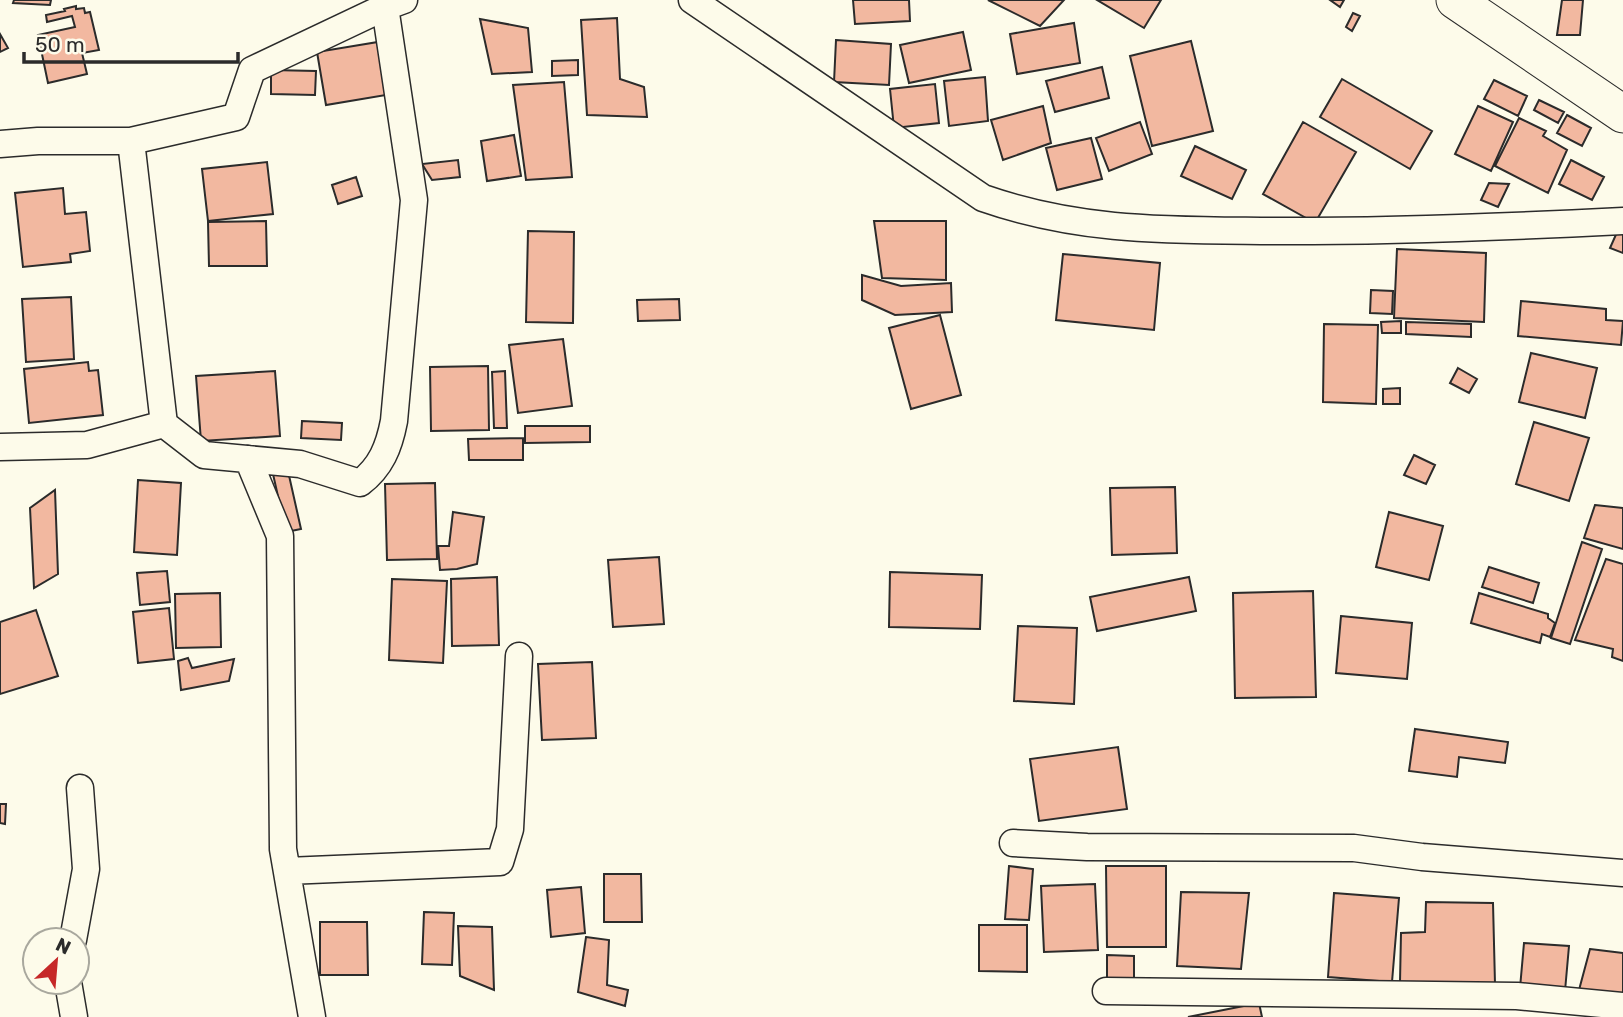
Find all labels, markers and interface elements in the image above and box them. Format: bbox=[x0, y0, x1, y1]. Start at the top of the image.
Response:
scale bar bbox=[24, 21, 238, 65]
text: 50 m bbox=[35, 32, 85, 57]
north arrow bbox=[21, 926, 91, 996]
text: N bbox=[52, 933, 74, 960]

